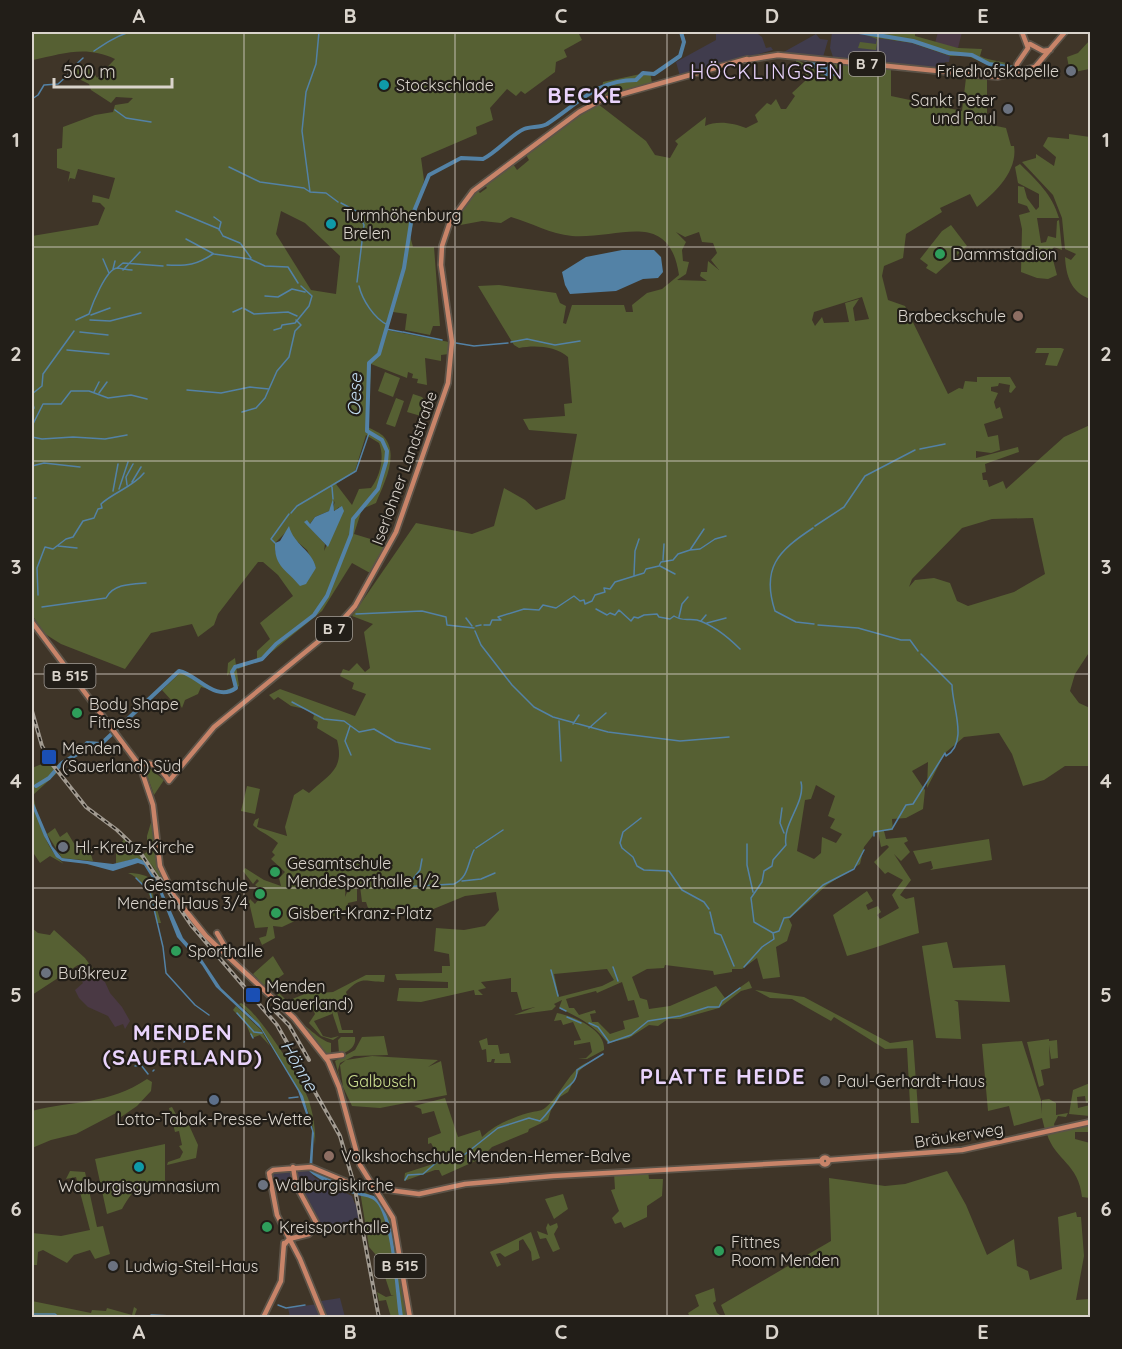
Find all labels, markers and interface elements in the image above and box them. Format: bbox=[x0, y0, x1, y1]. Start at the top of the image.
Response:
text: A bbox=[133, 3, 146, 28]
text: B bbox=[343, 3, 357, 28]
text: C bbox=[555, 3, 568, 28]
text: D bbox=[765, 3, 779, 28]
text: E bbox=[977, 3, 989, 28]
scale bar bbox=[54, 51, 172, 89]
road number: B 7 bbox=[849, 52, 885, 76]
district label: HÖCKLINGSEN bbox=[690, 59, 844, 84]
text: 500 m bbox=[63, 60, 116, 83]
place label: Friedhofskapelle bbox=[937, 61, 1059, 81]
marker: Friedhofskapelle bbox=[1064, 64, 1078, 78]
place label: Stockschlade bbox=[396, 75, 494, 95]
marker: Stockschlade bbox=[377, 78, 391, 92]
district label: BECKE bbox=[547, 81, 623, 109]
place label: Sankt Peter und Paul bbox=[911, 90, 996, 128]
marker: Sankt Peter und Paul bbox=[1001, 102, 1015, 116]
text: 1 bbox=[12, 127, 20, 152]
text: 1 bbox=[1102, 127, 1110, 152]
place label: Turmhöhenburg Brelen bbox=[343, 205, 461, 243]
marker: Turmhöhenburg Brelen bbox=[324, 217, 338, 231]
place label: Dammstadion bbox=[952, 244, 1057, 264]
marker: Dammstadion bbox=[933, 247, 947, 261]
place label: Brabeckschule bbox=[898, 306, 1006, 326]
marker: Brabeckschule bbox=[1011, 309, 1025, 323]
text: 2 bbox=[10, 341, 22, 366]
text: 2 bbox=[1100, 341, 1112, 366]
water label: Oese bbox=[342, 372, 367, 417]
street label: Iserlohner Landstraße bbox=[367, 388, 441, 548]
text: 3 bbox=[11, 554, 21, 579]
text: 3 bbox=[1101, 554, 1111, 579]
road number: B 7 bbox=[316, 617, 352, 641]
road number: B 515 bbox=[44, 664, 96, 688]
place label: Body Shape Fitness bbox=[89, 694, 179, 732]
marker: Body Shape Fitness bbox=[70, 706, 84, 720]
place label: Menden (Sauerland) Süd bbox=[62, 738, 181, 776]
marker: Menden (Sauerland) Süd bbox=[40, 748, 58, 766]
text: 4 bbox=[10, 768, 22, 793]
text: 4 bbox=[1100, 768, 1112, 793]
place label: Hl.-Kreuz-Kirche bbox=[75, 837, 194, 857]
marker: Hl.-Kreuz-Kirche bbox=[56, 840, 70, 854]
place label: Gesamtschule MendeSporthalle 1/2 bbox=[287, 853, 440, 891]
marker: Gesamtschule MendeSporthalle 1/2 bbox=[268, 865, 282, 879]
place label: Gesamtschule Menden Haus 3/4 bbox=[117, 875, 248, 913]
marker: Gesamtschule Menden Haus 3/4 bbox=[253, 887, 267, 901]
place label: Gisbert-Kranz-Platz bbox=[288, 903, 432, 923]
marker: Gisbert-Kranz-Platz bbox=[269, 906, 283, 920]
place label: Sporthalle bbox=[188, 941, 263, 961]
marker: Sporthalle bbox=[169, 944, 183, 958]
place label: Bußkreuz bbox=[58, 963, 127, 983]
marker: Bußkreuz bbox=[39, 966, 53, 980]
place label: Menden (Sauerland) bbox=[266, 976, 353, 1014]
text: 5 bbox=[10, 982, 22, 1007]
text: 5 bbox=[1100, 982, 1112, 1007]
marker: Menden (Sauerland) bbox=[244, 986, 262, 1004]
district label: MENDEN (SAUERLAND) bbox=[103, 1018, 263, 1071]
water label: Hönne bbox=[276, 1036, 324, 1096]
district label: PLATTE HEIDE bbox=[640, 1062, 806, 1090]
park label: Galbusch bbox=[348, 1071, 416, 1091]
place label: Paul-Gerhardt-Haus bbox=[837, 1071, 985, 1091]
marker: Paul-Gerhardt-Haus bbox=[818, 1074, 832, 1088]
marker: Lotto-Tabak-Presse-Wette bbox=[207, 1093, 221, 1107]
place label: Lotto-Tabak-Presse-Wette bbox=[116, 1109, 312, 1129]
street label: Bräukerweg bbox=[913, 1118, 1005, 1152]
place label: Volkshochschule Menden-Hemer-Balve bbox=[341, 1146, 631, 1166]
marker: Volkshochschule Menden-Hemer-Balve bbox=[322, 1149, 336, 1163]
marker: Walburgisgymnasium bbox=[132, 1160, 146, 1174]
place label: Walburgiskirche bbox=[275, 1175, 394, 1195]
place label: Walburgisgymnasium bbox=[58, 1176, 220, 1196]
marker: Walburgiskirche bbox=[256, 1178, 270, 1192]
text: 6 bbox=[10, 1196, 22, 1221]
text: 6 bbox=[1100, 1196, 1112, 1221]
place label: Kreissporthalle bbox=[279, 1217, 389, 1237]
marker: Kreissporthalle bbox=[260, 1220, 274, 1234]
place label: Fittnes Room Menden bbox=[731, 1232, 839, 1270]
marker: Fittnes Room Menden bbox=[712, 1244, 726, 1258]
road number: B 515 bbox=[374, 1254, 426, 1278]
place label: Ludwig-Steil-Haus bbox=[125, 1256, 258, 1276]
marker: Ludwig-Steil-Haus bbox=[106, 1259, 120, 1273]
text: A bbox=[133, 1319, 146, 1344]
text: B bbox=[343, 1319, 357, 1344]
text: C bbox=[555, 1319, 568, 1344]
text: D bbox=[765, 1319, 779, 1344]
text: E bbox=[977, 1319, 989, 1344]

